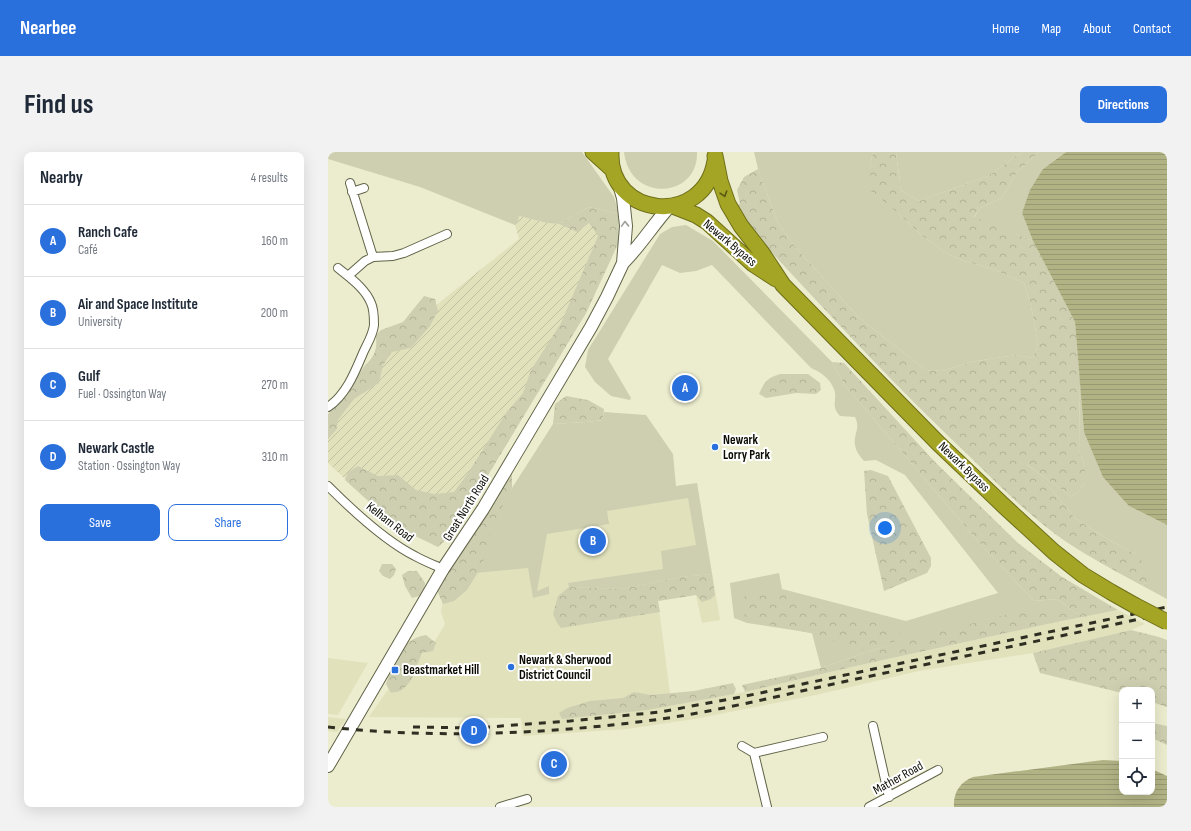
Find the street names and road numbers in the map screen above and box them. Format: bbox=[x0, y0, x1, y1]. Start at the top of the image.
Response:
street label: Newark Bypass bbox=[700, 216, 760, 270]
street label: Newark Bypass bbox=[935, 439, 993, 496]
street label: Great North Road bbox=[439, 472, 493, 544]
street label: Kelham Road bbox=[363, 498, 417, 546]
street label: Mather Road bbox=[870, 758, 926, 798]

